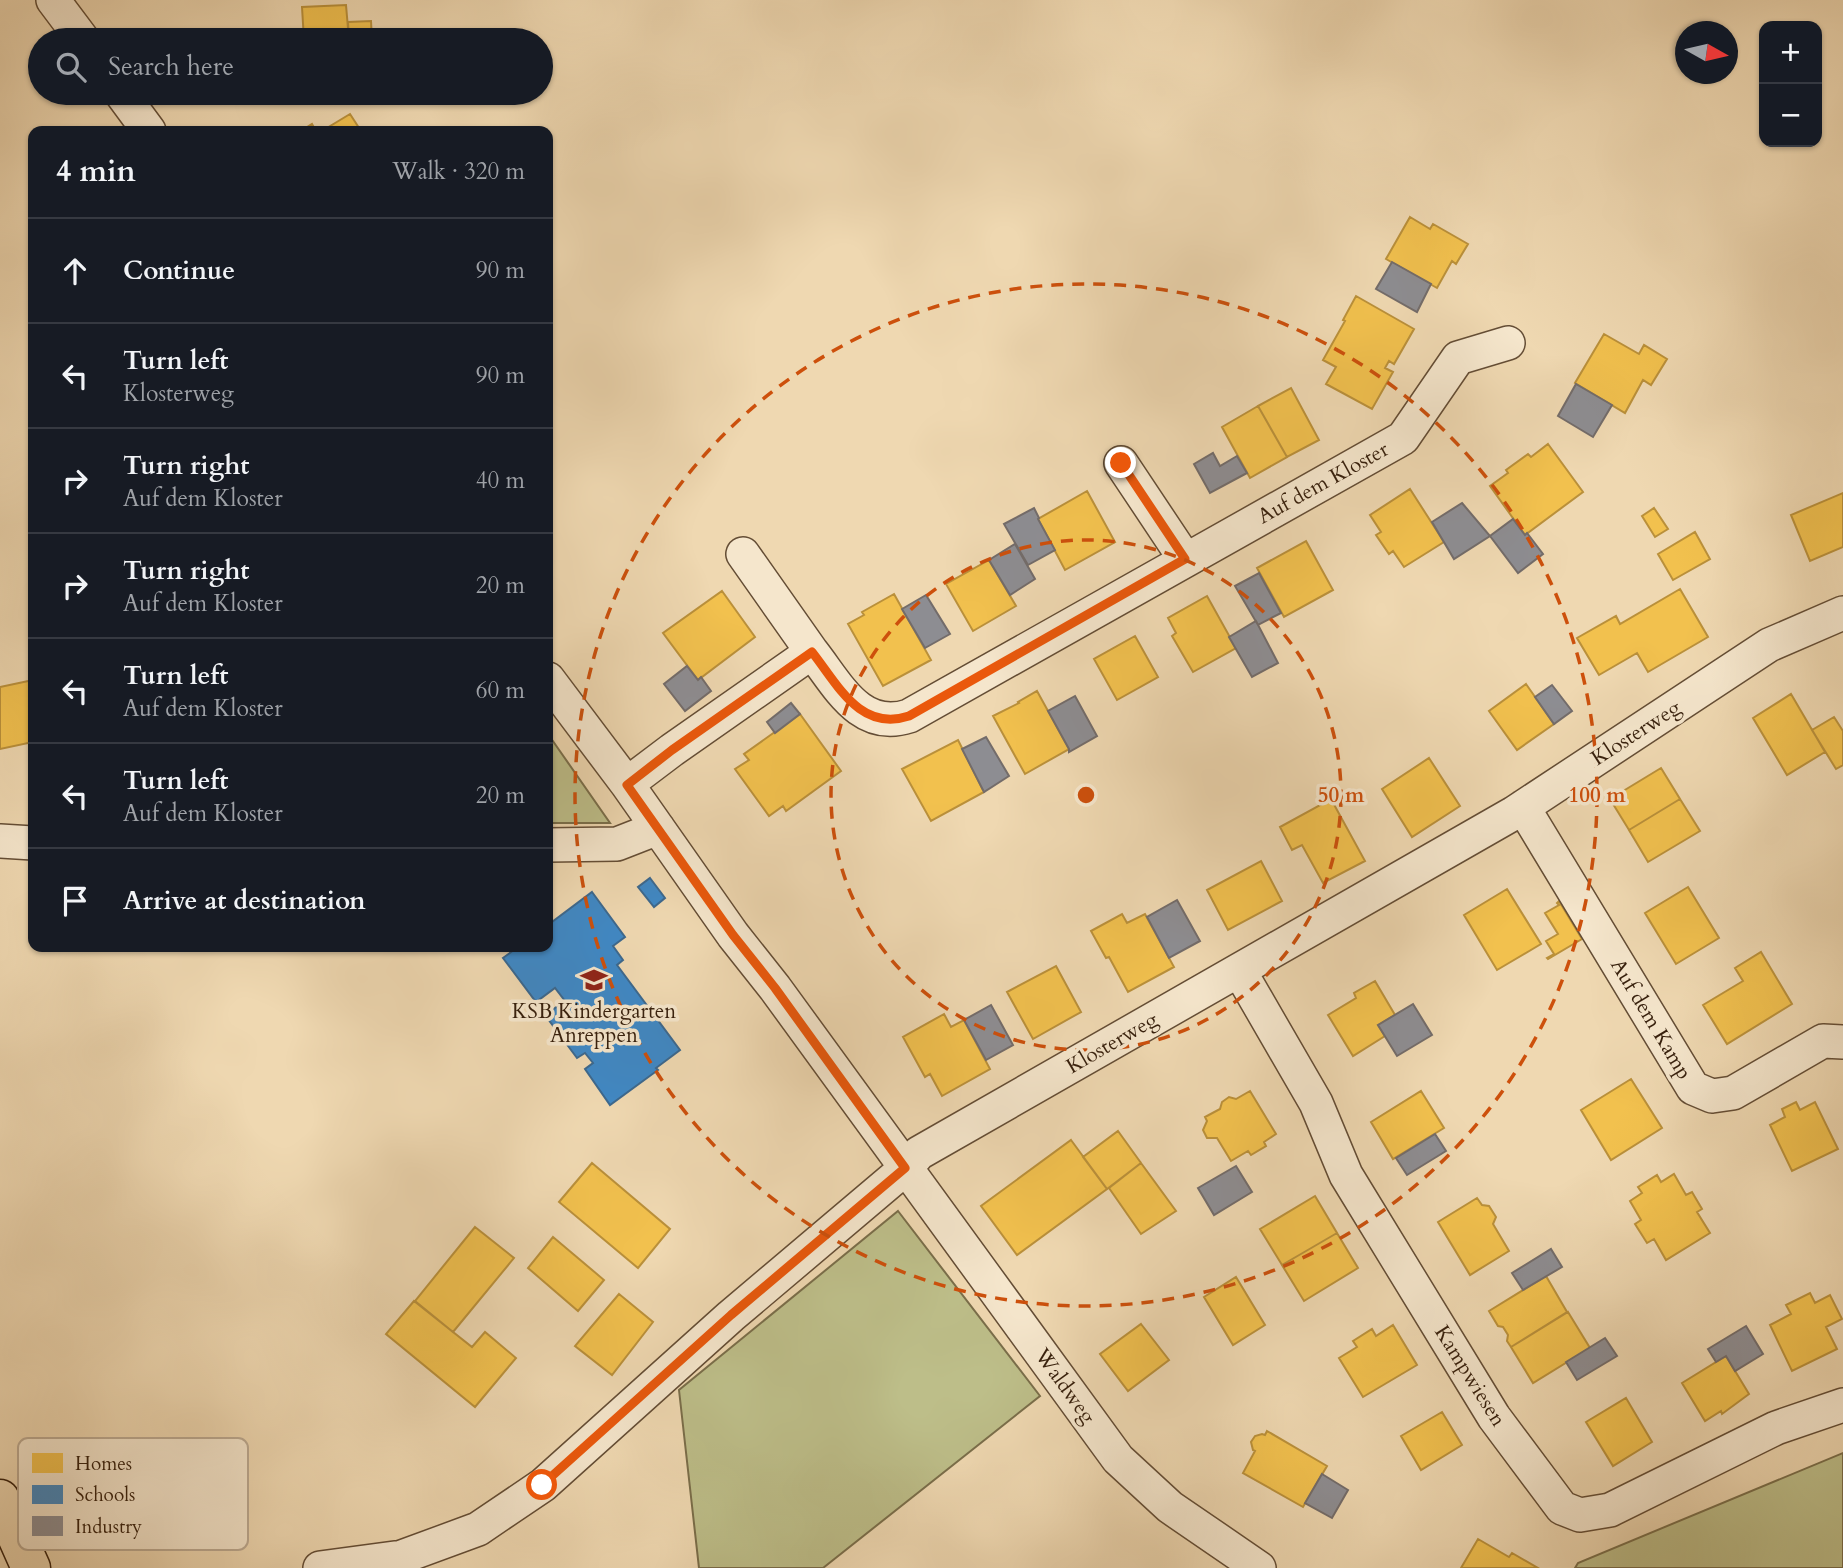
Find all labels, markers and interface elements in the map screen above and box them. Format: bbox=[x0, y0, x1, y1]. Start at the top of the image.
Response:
north arrow bbox=[1675, 21, 1738, 84]
map controls bbox=[1759, 21, 1822, 147]
button: + bbox=[1759, 21, 1822, 84]
search box bbox=[28, 28, 553, 105]
icon: search bbox=[52, 48, 90, 86]
text: Search here bbox=[108, 49, 234, 84]
button: − bbox=[1759, 84, 1822, 147]
text: 4 min bbox=[56, 151, 136, 192]
text: Walk · 320 m bbox=[392, 156, 525, 187]
icon: ahead bbox=[56, 252, 94, 290]
text: Continue bbox=[123, 253, 235, 288]
text: 90 m bbox=[476, 255, 525, 286]
text: Turn left bbox=[123, 343, 228, 378]
icon: left bbox=[56, 357, 94, 395]
text: 90 m bbox=[476, 360, 525, 391]
text: Klosterweg bbox=[123, 378, 234, 409]
street label: Auf dem Kloster bbox=[1252, 435, 1394, 531]
route end bbox=[1105, 447, 1136, 478]
text: Turn right bbox=[123, 448, 250, 483]
icon: right bbox=[56, 462, 94, 500]
text: 40 m bbox=[476, 465, 525, 496]
text: Auf dem Kloster bbox=[123, 483, 283, 514]
text: Turn right bbox=[123, 553, 250, 588]
icon: right bbox=[56, 567, 94, 605]
text: 20 m bbox=[476, 570, 525, 601]
text: Auf dem Kloster bbox=[123, 588, 283, 619]
text: Turn left bbox=[123, 658, 228, 693]
icon: left bbox=[56, 672, 94, 710]
text: 60 m bbox=[476, 675, 525, 706]
text: Auf dem Kloster bbox=[123, 693, 283, 724]
street label: Klosterweg bbox=[1586, 693, 1687, 773]
text: Turn left bbox=[123, 763, 228, 798]
icon: left bbox=[56, 777, 94, 815]
text: 20 m bbox=[476, 780, 525, 811]
text: 50 m bbox=[1318, 781, 1365, 810]
text: 100 m bbox=[1568, 781, 1626, 810]
centre of rings bbox=[1074, 783, 1098, 807]
text: Auf dem Kloster bbox=[123, 798, 283, 829]
icon: arrive bbox=[56, 882, 94, 920]
text: Arrive at destination bbox=[123, 883, 366, 918]
street label: Auf dem Kamp bbox=[1603, 953, 1699, 1085]
school or university icon: KSB Kindergarten Anreppen bbox=[579, 965, 609, 995]
place label: KSB Kindergarten Anreppen bbox=[512, 997, 676, 1050]
street label: Klosterweg bbox=[1061, 1005, 1163, 1081]
street label: Kampwiesen bbox=[1427, 1320, 1513, 1432]
street label: Waldweg bbox=[1027, 1342, 1102, 1430]
legend bbox=[18, 1438, 248, 1550]
text: Homes bbox=[75, 1451, 132, 1477]
route start bbox=[526, 1469, 557, 1500]
text: Schools bbox=[75, 1482, 135, 1508]
text: Industry bbox=[75, 1514, 142, 1540]

